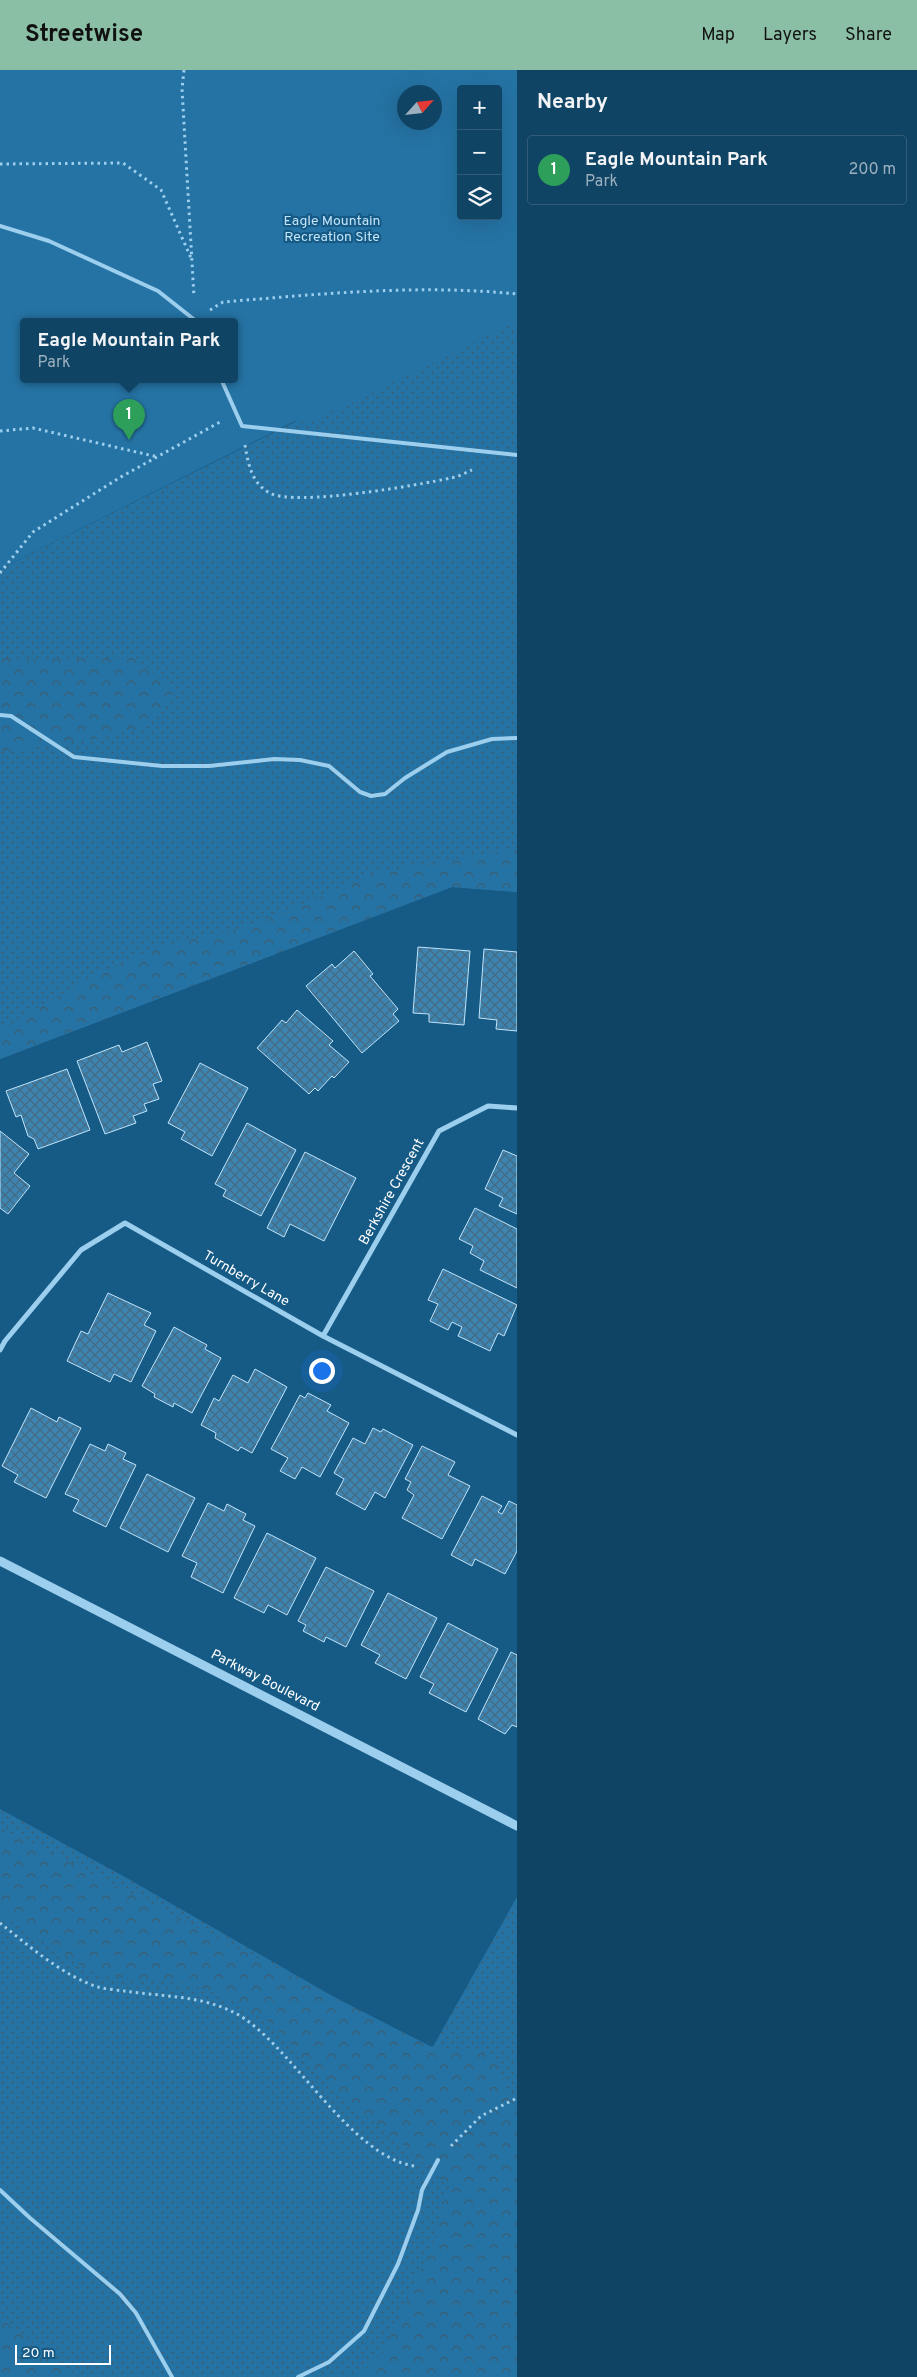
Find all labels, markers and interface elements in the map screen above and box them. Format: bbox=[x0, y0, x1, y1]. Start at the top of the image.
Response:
text: Streetwise bbox=[25, 20, 143, 50]
text: Map bbox=[701, 24, 735, 47]
text: Layers bbox=[763, 24, 817, 47]
text: Share bbox=[845, 24, 892, 47]
north arrow bbox=[397, 85, 442, 130]
map controls bbox=[457, 85, 502, 220]
button: + bbox=[457, 85, 502, 130]
text: Nearby bbox=[537, 89, 608, 116]
button: − bbox=[457, 130, 502, 175]
text: Eagle Mountain Park bbox=[585, 148, 768, 172]
text: 1 bbox=[551, 160, 557, 180]
text: 200 m bbox=[848, 160, 896, 180]
text: Park bbox=[585, 172, 618, 192]
button: layers bbox=[457, 175, 502, 220]
park label: Eagle Mountain Recreation Site bbox=[284, 213, 380, 246]
popup bbox=[20, 318, 238, 383]
text: Eagle Mountain Park bbox=[38, 329, 220, 353]
text: Park bbox=[38, 353, 71, 373]
pin: 1 bbox=[113, 399, 145, 440]
street label: Berkshire Crescent bbox=[356, 1136, 428, 1248]
street label: Turnberry Lane bbox=[200, 1247, 292, 1311]
your location bbox=[309, 1358, 335, 1384]
street label: Parkway Boulevard bbox=[208, 1646, 322, 1716]
scale bar bbox=[15, 2342, 111, 2365]
text: 20 m bbox=[22, 2345, 55, 2362]

